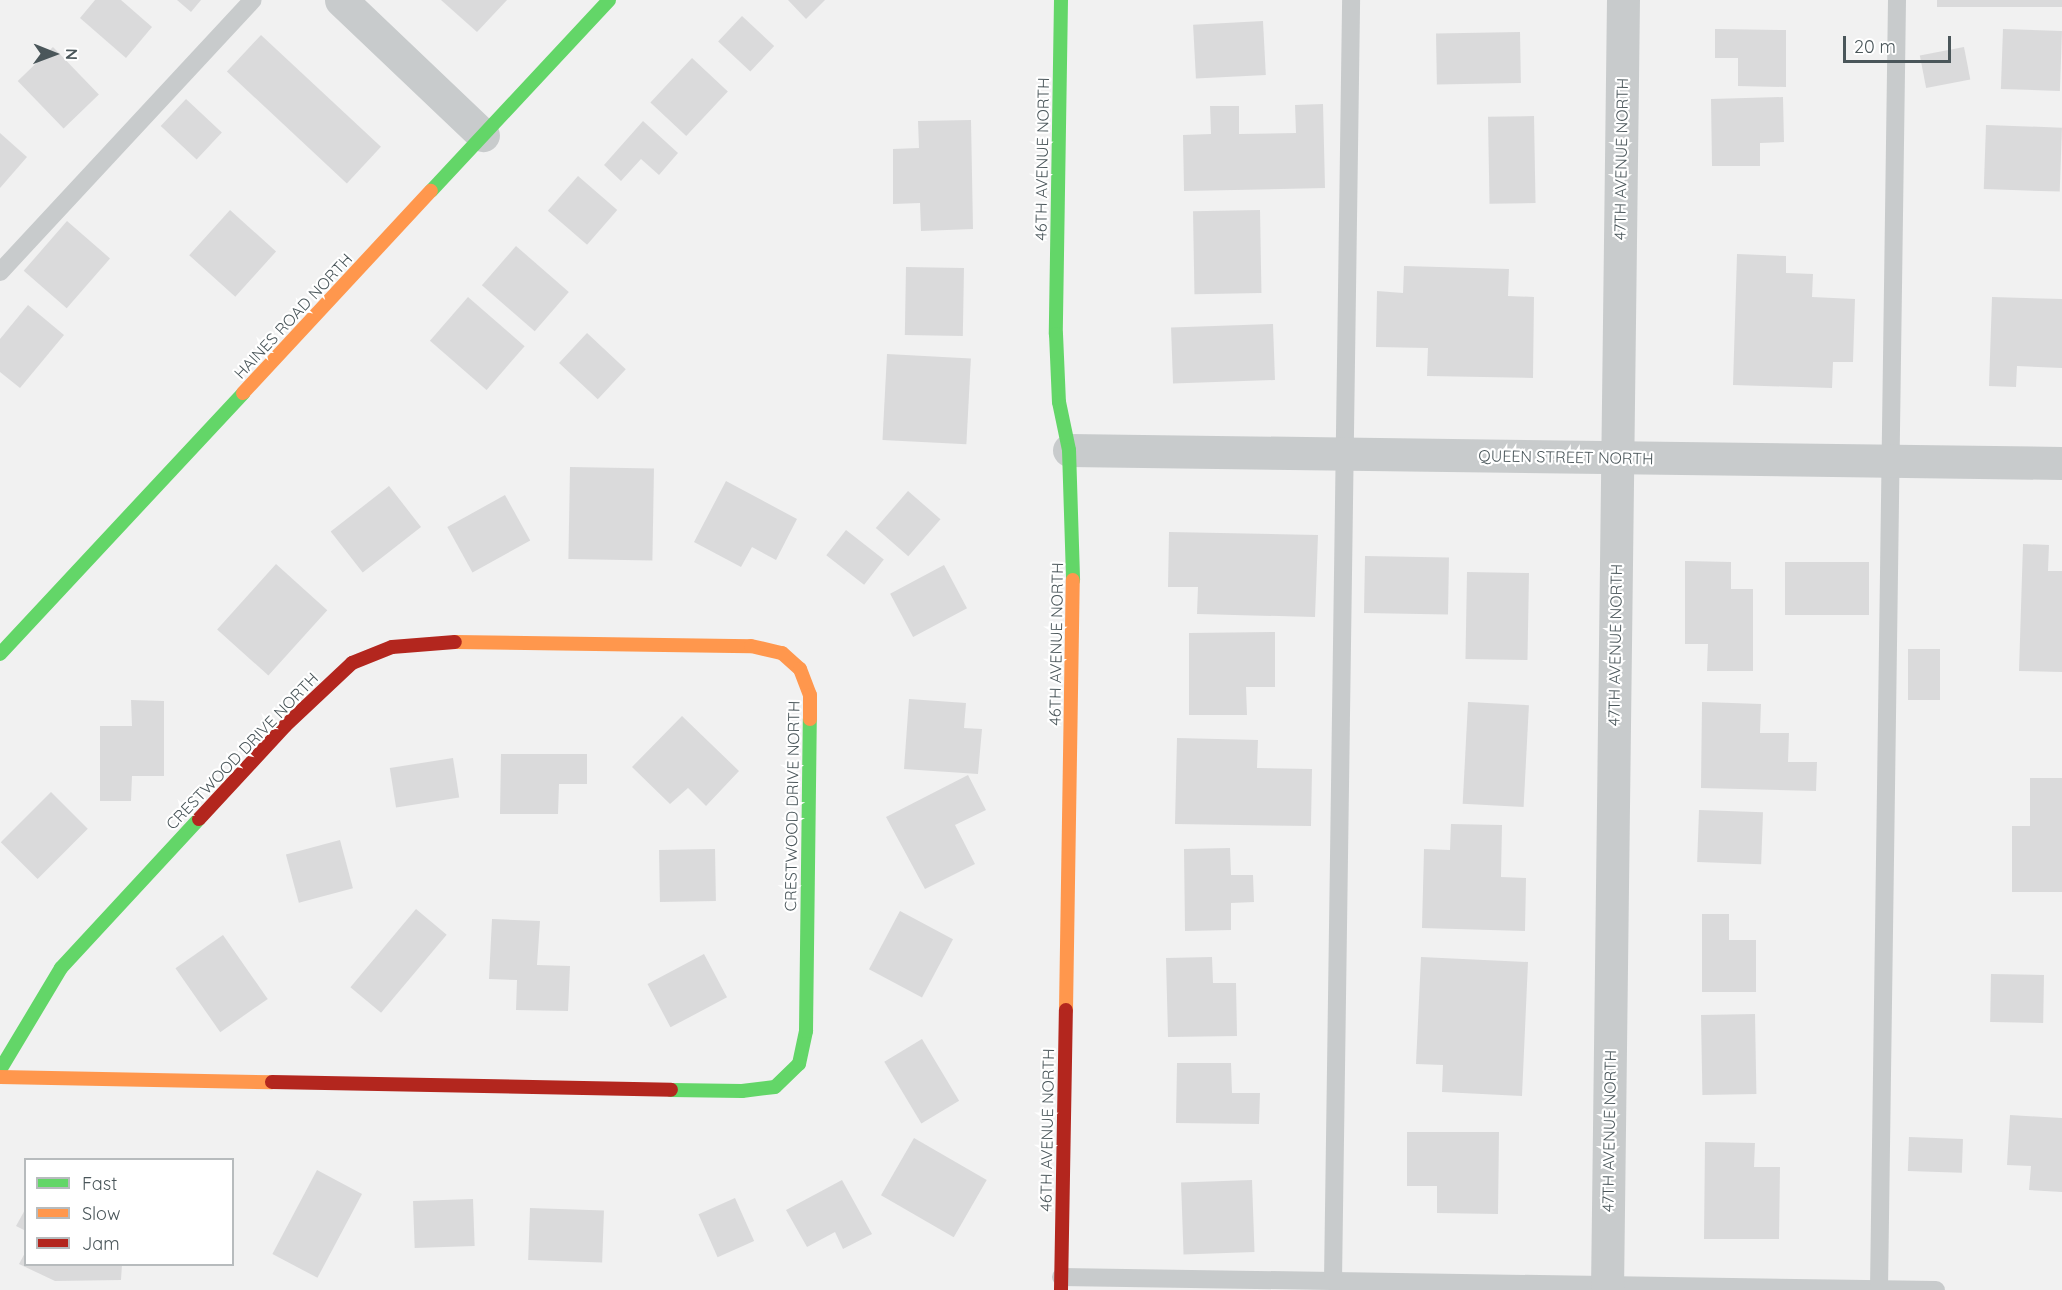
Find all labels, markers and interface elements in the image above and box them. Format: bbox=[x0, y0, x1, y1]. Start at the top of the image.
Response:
north arrow bbox=[24, 24, 84, 84]
scale bar bbox=[1846, 24, 1954, 62]
text: 20 m bbox=[1854, 35, 1896, 58]
text: N bbox=[62, 48, 82, 60]
street label: 46TH AVENUE NORTH bbox=[1031, 77, 1053, 241]
street label: 47TH AVENUE NORTH bbox=[1610, 78, 1632, 240]
street label: HAINES ROAD NORTH bbox=[230, 249, 356, 383]
street label: QUEEN STREET NORTH bbox=[1478, 446, 1654, 468]
street label: 46TH AVENUE NORTH bbox=[1045, 562, 1067, 726]
street label: 47TH AVENUE NORTH bbox=[1604, 564, 1626, 726]
street label: CRESTWOOD DRIVE NORTH bbox=[162, 669, 322, 833]
street label: CRESTWOOD DRIVE NORTH bbox=[781, 700, 803, 912]
street label: 46TH AVENUE NORTH bbox=[1036, 1048, 1058, 1212]
street label: 47TH AVENUE NORTH bbox=[1598, 1050, 1620, 1212]
legend bbox=[24, 1158, 234, 1266]
text: Fast bbox=[82, 1172, 117, 1195]
text: Slow bbox=[82, 1202, 120, 1225]
text: Jam bbox=[82, 1232, 120, 1255]

